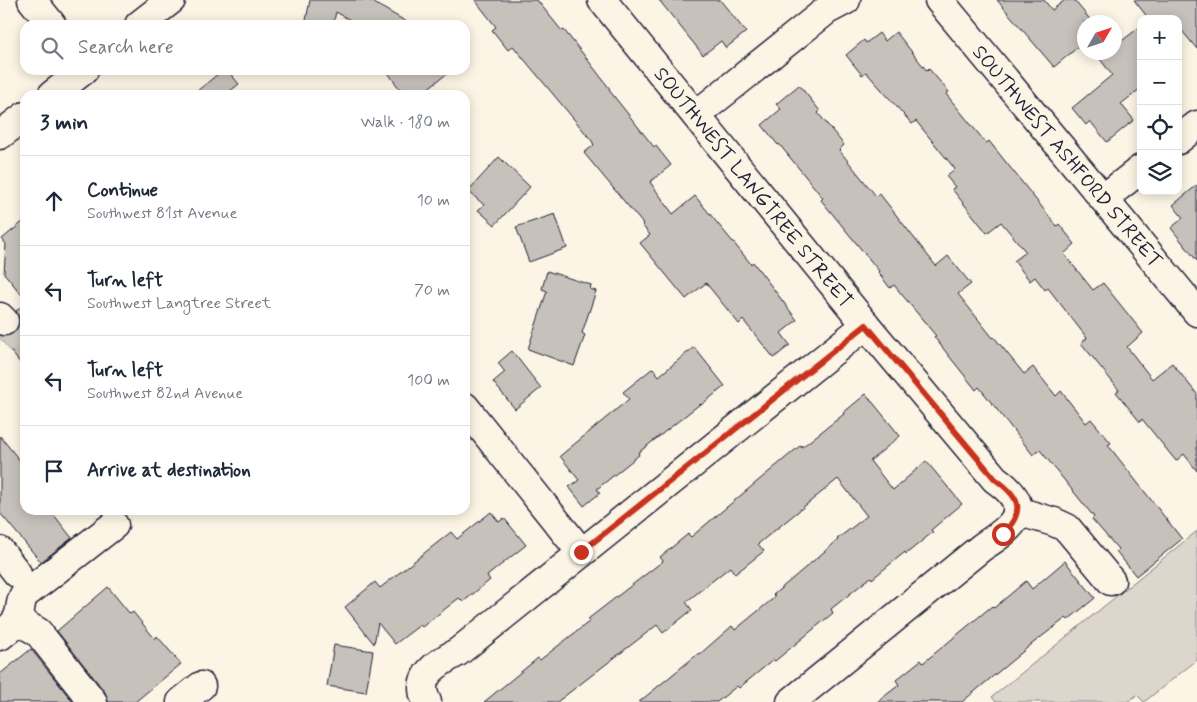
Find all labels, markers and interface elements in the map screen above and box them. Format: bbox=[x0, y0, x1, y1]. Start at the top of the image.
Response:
north arrow bbox=[1077, 15, 1122, 60]
map controls bbox=[1137, 15, 1182, 195]
button: + bbox=[1137, 15, 1182, 60]
search box bbox=[20, 20, 470, 75]
icon: search bbox=[38, 34, 66, 62]
text: Search here bbox=[78, 35, 174, 60]
street label: SOUTHWEST ASHFORD STREET bbox=[966, 40, 1168, 274]
button: − bbox=[1137, 60, 1182, 105]
street label: SOUTHWEST LANGTREE STREET bbox=[647, 62, 859, 314]
button: locate bbox=[1137, 105, 1182, 150]
text: 3 min bbox=[40, 109, 88, 137]
text: Walk · 180 m bbox=[361, 112, 450, 133]
button: layers bbox=[1137, 150, 1182, 195]
text: Continue bbox=[87, 178, 158, 203]
icon: ahead bbox=[40, 187, 68, 215]
text: 10 m bbox=[417, 190, 450, 211]
text: Southwest 81st Avenue bbox=[87, 203, 237, 224]
text: Turn left bbox=[87, 268, 163, 293]
icon: left bbox=[40, 277, 68, 305]
text: 70 m bbox=[414, 280, 450, 301]
text: Southwest Langtree Street bbox=[87, 293, 271, 314]
text: Turn left bbox=[87, 358, 163, 383]
icon: left bbox=[40, 367, 68, 395]
text: 100 m bbox=[407, 370, 450, 391]
text: Southwest 82nd Avenue bbox=[87, 383, 243, 404]
icon: arrive bbox=[40, 457, 68, 485]
text: Arrive at destination bbox=[87, 458, 251, 483]
route start bbox=[992, 523, 1015, 546]
route end bbox=[570, 541, 593, 564]

